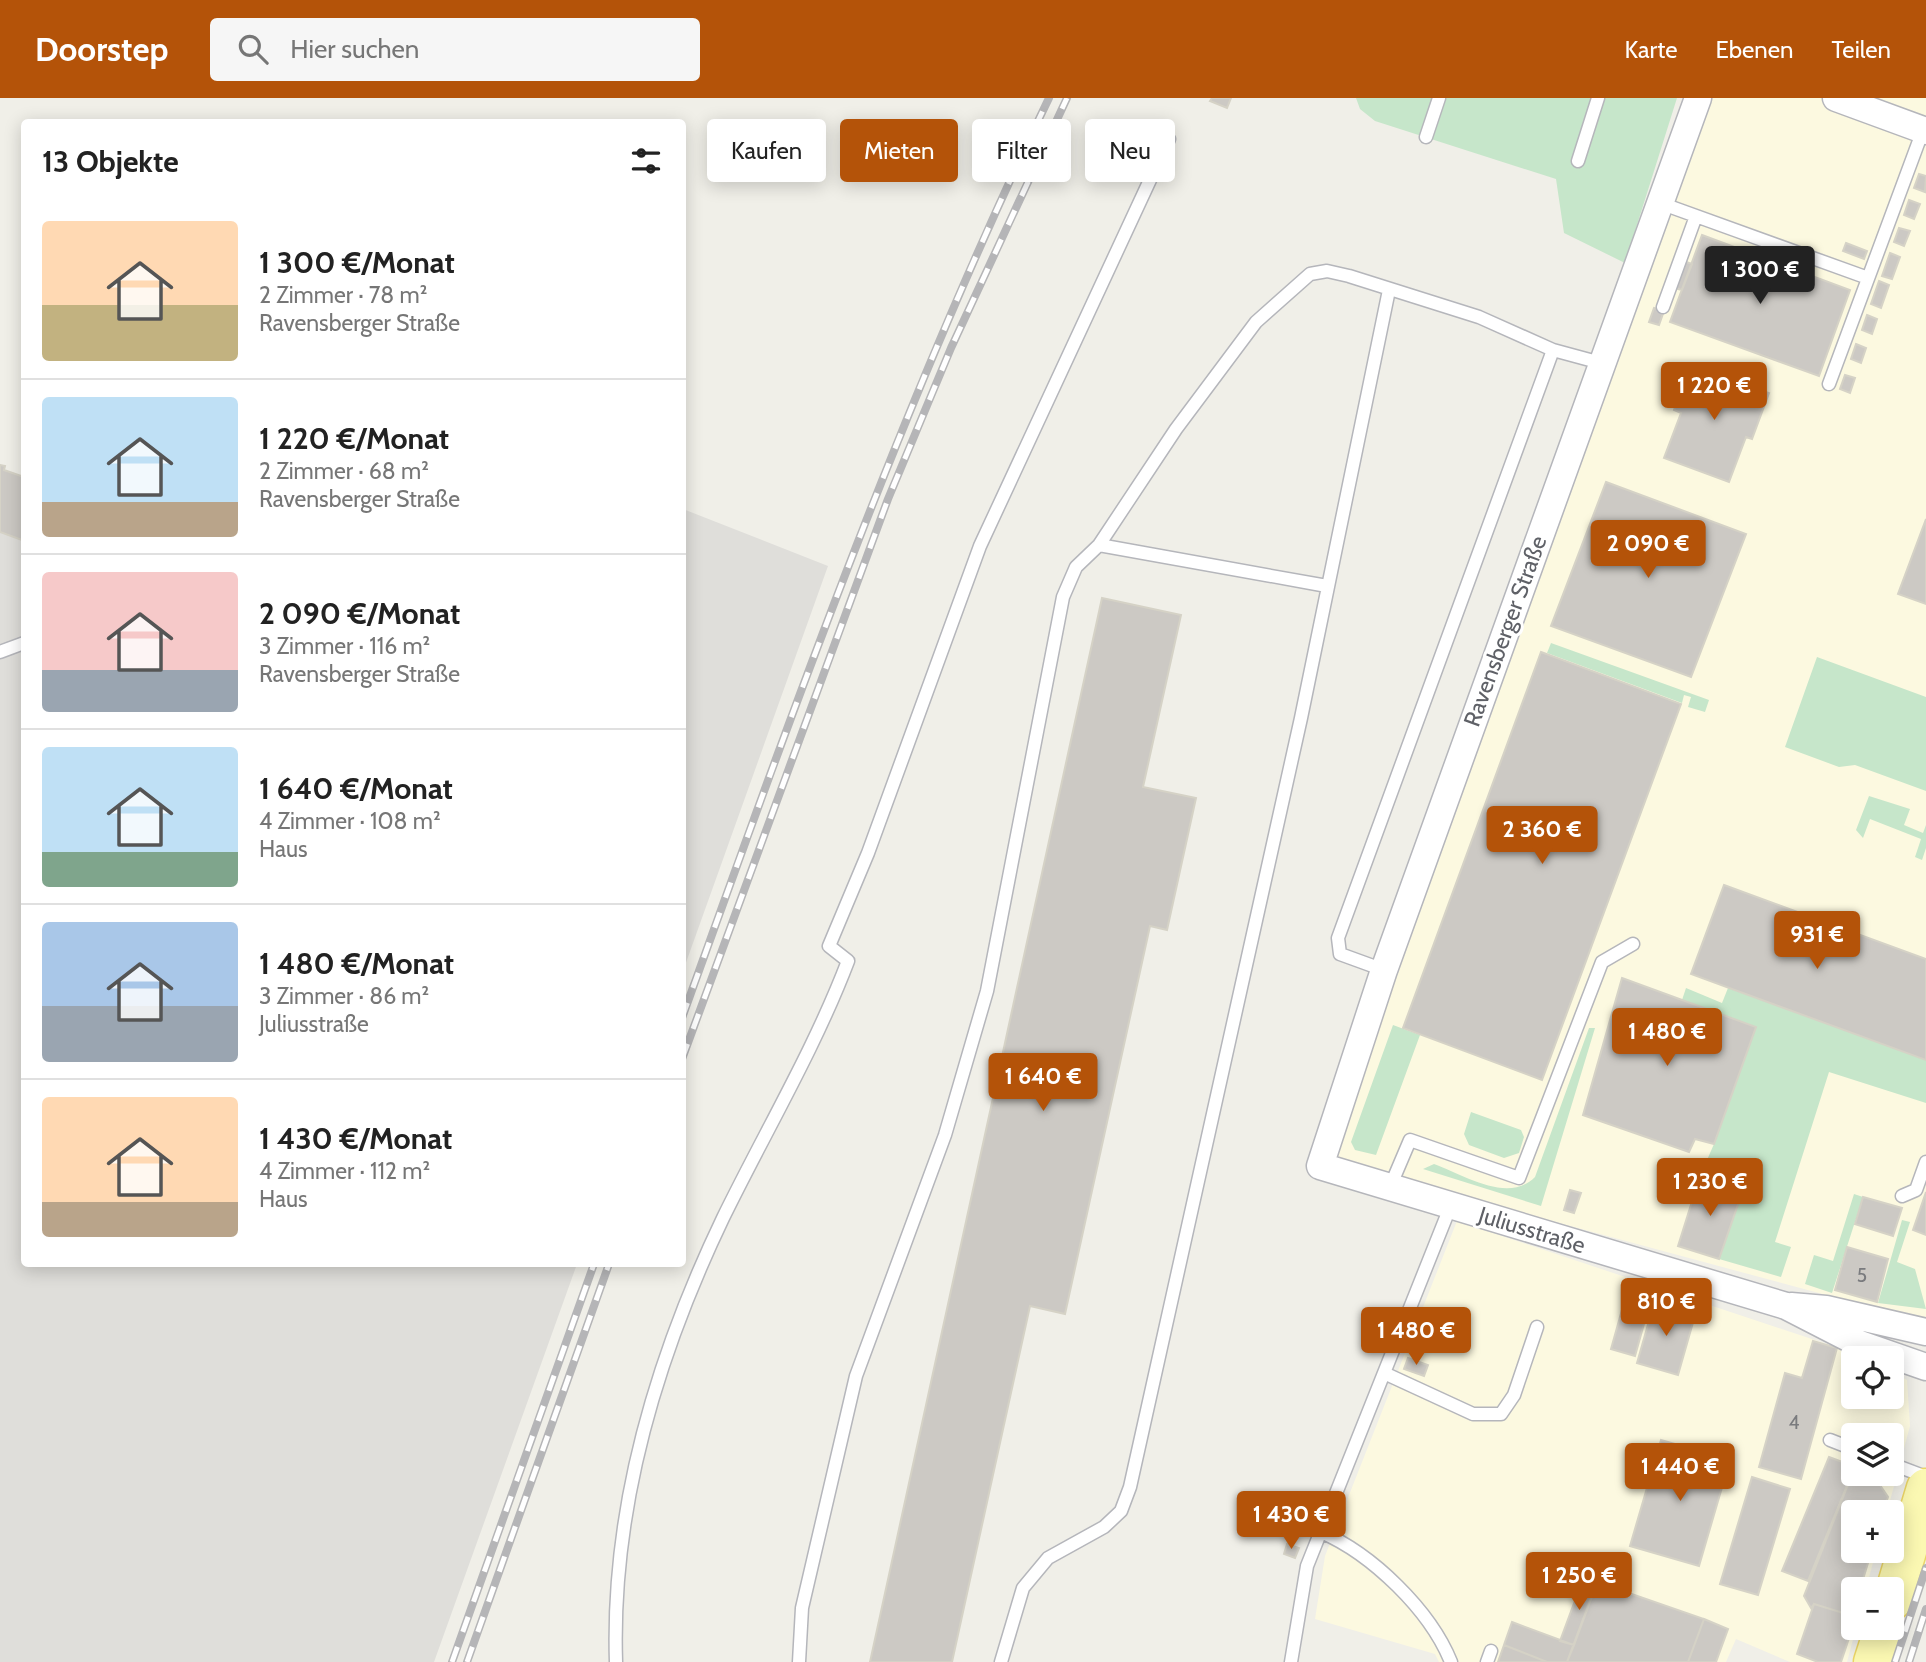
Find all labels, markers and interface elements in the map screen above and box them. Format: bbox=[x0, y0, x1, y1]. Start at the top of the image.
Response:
search box bbox=[210, 18, 700, 81]
text: Doorstep bbox=[35, 29, 168, 69]
icon: search bbox=[234, 30, 272, 68]
text: Hier suchen bbox=[290, 33, 419, 65]
text: Karte bbox=[1624, 35, 1677, 64]
text: Ebenen bbox=[1715, 35, 1793, 64]
text: Teilen bbox=[1831, 35, 1891, 64]
chip: Kaufen bbox=[707, 119, 826, 182]
chip: Mieten bbox=[840, 119, 958, 182]
chip: Filter bbox=[972, 119, 1071, 182]
chip: Neu bbox=[1085, 119, 1175, 182]
icon: filters bbox=[627, 142, 665, 180]
text: 13 Objekte bbox=[42, 143, 179, 180]
text: 1 300 €/Monat bbox=[259, 244, 455, 281]
pin: 1 300 € bbox=[1695, 246, 1825, 306]
icon: home bbox=[98, 249, 182, 333]
text: 1 300 € bbox=[1721, 255, 1799, 283]
text: 2 Zimmer · 78 m² bbox=[259, 281, 427, 309]
text: Ravensberger Straße bbox=[259, 309, 460, 337]
pin: 1 220 € bbox=[1649, 362, 1779, 422]
text: 1 220 € bbox=[1677, 371, 1751, 399]
text: 1 220 €/Monat bbox=[259, 420, 449, 457]
icon: home bbox=[98, 425, 182, 509]
text: 2 Zimmer · 68 m² bbox=[259, 457, 429, 485]
text: Ravensberger Straße bbox=[259, 485, 460, 513]
pin: 2 090 € bbox=[1583, 520, 1713, 580]
text: 2 090 € bbox=[1607, 529, 1689, 557]
street label: Ravensberger Straße bbox=[1457, 532, 1553, 730]
text: 2 090 €/Monat bbox=[259, 595, 460, 632]
icon: home bbox=[98, 600, 182, 684]
text: 3 Zimmer · 116 m² bbox=[259, 632, 430, 660]
text: Ravensberger Straße bbox=[259, 660, 460, 688]
text: 1 640 €/Monat bbox=[259, 770, 453, 807]
icon: home bbox=[98, 775, 182, 859]
pin: 2 360 € bbox=[1477, 806, 1607, 866]
text: 4 Zimmer · 108 m² bbox=[259, 807, 441, 835]
text: 2 360 € bbox=[1503, 815, 1581, 843]
text: Haus bbox=[259, 835, 308, 863]
pin: 931 € bbox=[1768, 912, 1866, 971]
text: 931 € bbox=[1790, 920, 1844, 948]
text: 1 480 €/Monat bbox=[259, 945, 454, 982]
icon: home bbox=[98, 950, 182, 1034]
text: 3 Zimmer · 86 m² bbox=[259, 982, 429, 1010]
pin: 1 480 € bbox=[1602, 1009, 1732, 1068]
text: Juliusstraße bbox=[259, 1010, 369, 1038]
text: 1 480 € bbox=[1628, 1017, 1706, 1045]
pin: 1 640 € bbox=[978, 1054, 1108, 1113]
text: 1 640 € bbox=[1004, 1062, 1082, 1090]
text: 1 430 €/Monat bbox=[259, 1120, 452, 1157]
icon: home bbox=[98, 1125, 182, 1209]
text: 4 Zimmer · 112 m² bbox=[259, 1157, 430, 1185]
pin: 1 230 € bbox=[1645, 1158, 1775, 1218]
text: 1 230 € bbox=[1673, 1167, 1747, 1195]
text: Haus bbox=[259, 1185, 308, 1213]
street label: Juliusstraße bbox=[1474, 1200, 1589, 1260]
house number: 5 bbox=[1857, 1264, 1867, 1287]
pin: 810 € bbox=[1617, 1278, 1715, 1338]
text: 810 € bbox=[1637, 1287, 1695, 1315]
pin: 1 480 € bbox=[1351, 1308, 1481, 1367]
text: 1 480 € bbox=[1377, 1316, 1455, 1344]
map controls bbox=[1841, 1346, 1904, 1640]
button: locate bbox=[1841, 1346, 1904, 1409]
house number: 4 bbox=[1789, 1411, 1800, 1434]
button: layers bbox=[1841, 1423, 1904, 1486]
pin: 1 440 € bbox=[1615, 1444, 1745, 1503]
text: 1 440 € bbox=[1641, 1452, 1719, 1480]
pin: 1 430 € bbox=[1226, 1492, 1356, 1551]
text: 1 430 € bbox=[1253, 1500, 1329, 1528]
button: + bbox=[1841, 1500, 1904, 1563]
pin: 1 250 € bbox=[1514, 1552, 1644, 1612]
text: 1 250 € bbox=[1542, 1561, 1616, 1589]
button: − bbox=[1841, 1577, 1904, 1640]

